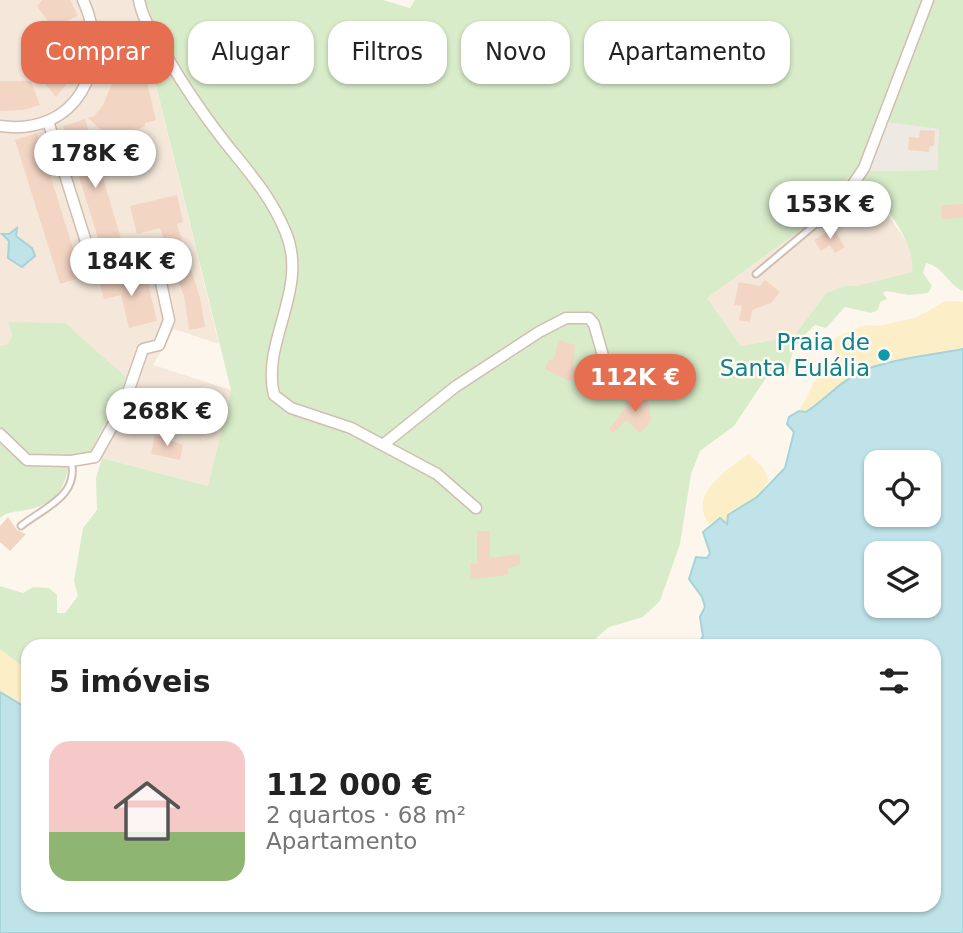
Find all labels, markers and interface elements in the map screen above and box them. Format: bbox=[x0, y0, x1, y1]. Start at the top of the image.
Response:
chip: Comprar bbox=[21, 21, 174, 84]
chip: Alugar bbox=[188, 21, 314, 84]
chip: Filtros bbox=[328, 21, 447, 84]
chip: Novo bbox=[461, 21, 570, 84]
chip: Apartamento bbox=[584, 21, 790, 84]
pin: 178K € bbox=[38, 130, 152, 190]
text: 178K € bbox=[50, 140, 140, 166]
pin: 153K € bbox=[773, 182, 887, 241]
text: 153K € bbox=[785, 191, 875, 217]
pin: 184K € bbox=[74, 238, 188, 298]
text: 184K € bbox=[86, 248, 176, 274]
place label: Praia de Santa Eulália bbox=[720, 329, 870, 381]
marker: Praia de Santa Eulália bbox=[876, 347, 892, 363]
pin: 112K € bbox=[578, 354, 692, 414]
text: 112K € bbox=[590, 364, 680, 390]
pin: 268K € bbox=[110, 388, 224, 448]
text: 268K € bbox=[122, 398, 212, 424]
map controls bbox=[864, 450, 941, 618]
button: locate bbox=[864, 450, 941, 527]
button: layers bbox=[864, 541, 941, 618]
icon: filters bbox=[875, 662, 913, 700]
text: 5 imóveis bbox=[49, 664, 211, 699]
text: 112 000 € bbox=[266, 767, 433, 802]
icon: home bbox=[105, 769, 189, 853]
icon: heart bbox=[875, 792, 913, 830]
text: 2 quartos · 68 m² bbox=[266, 802, 466, 828]
text: Apartamento bbox=[266, 828, 417, 854]

